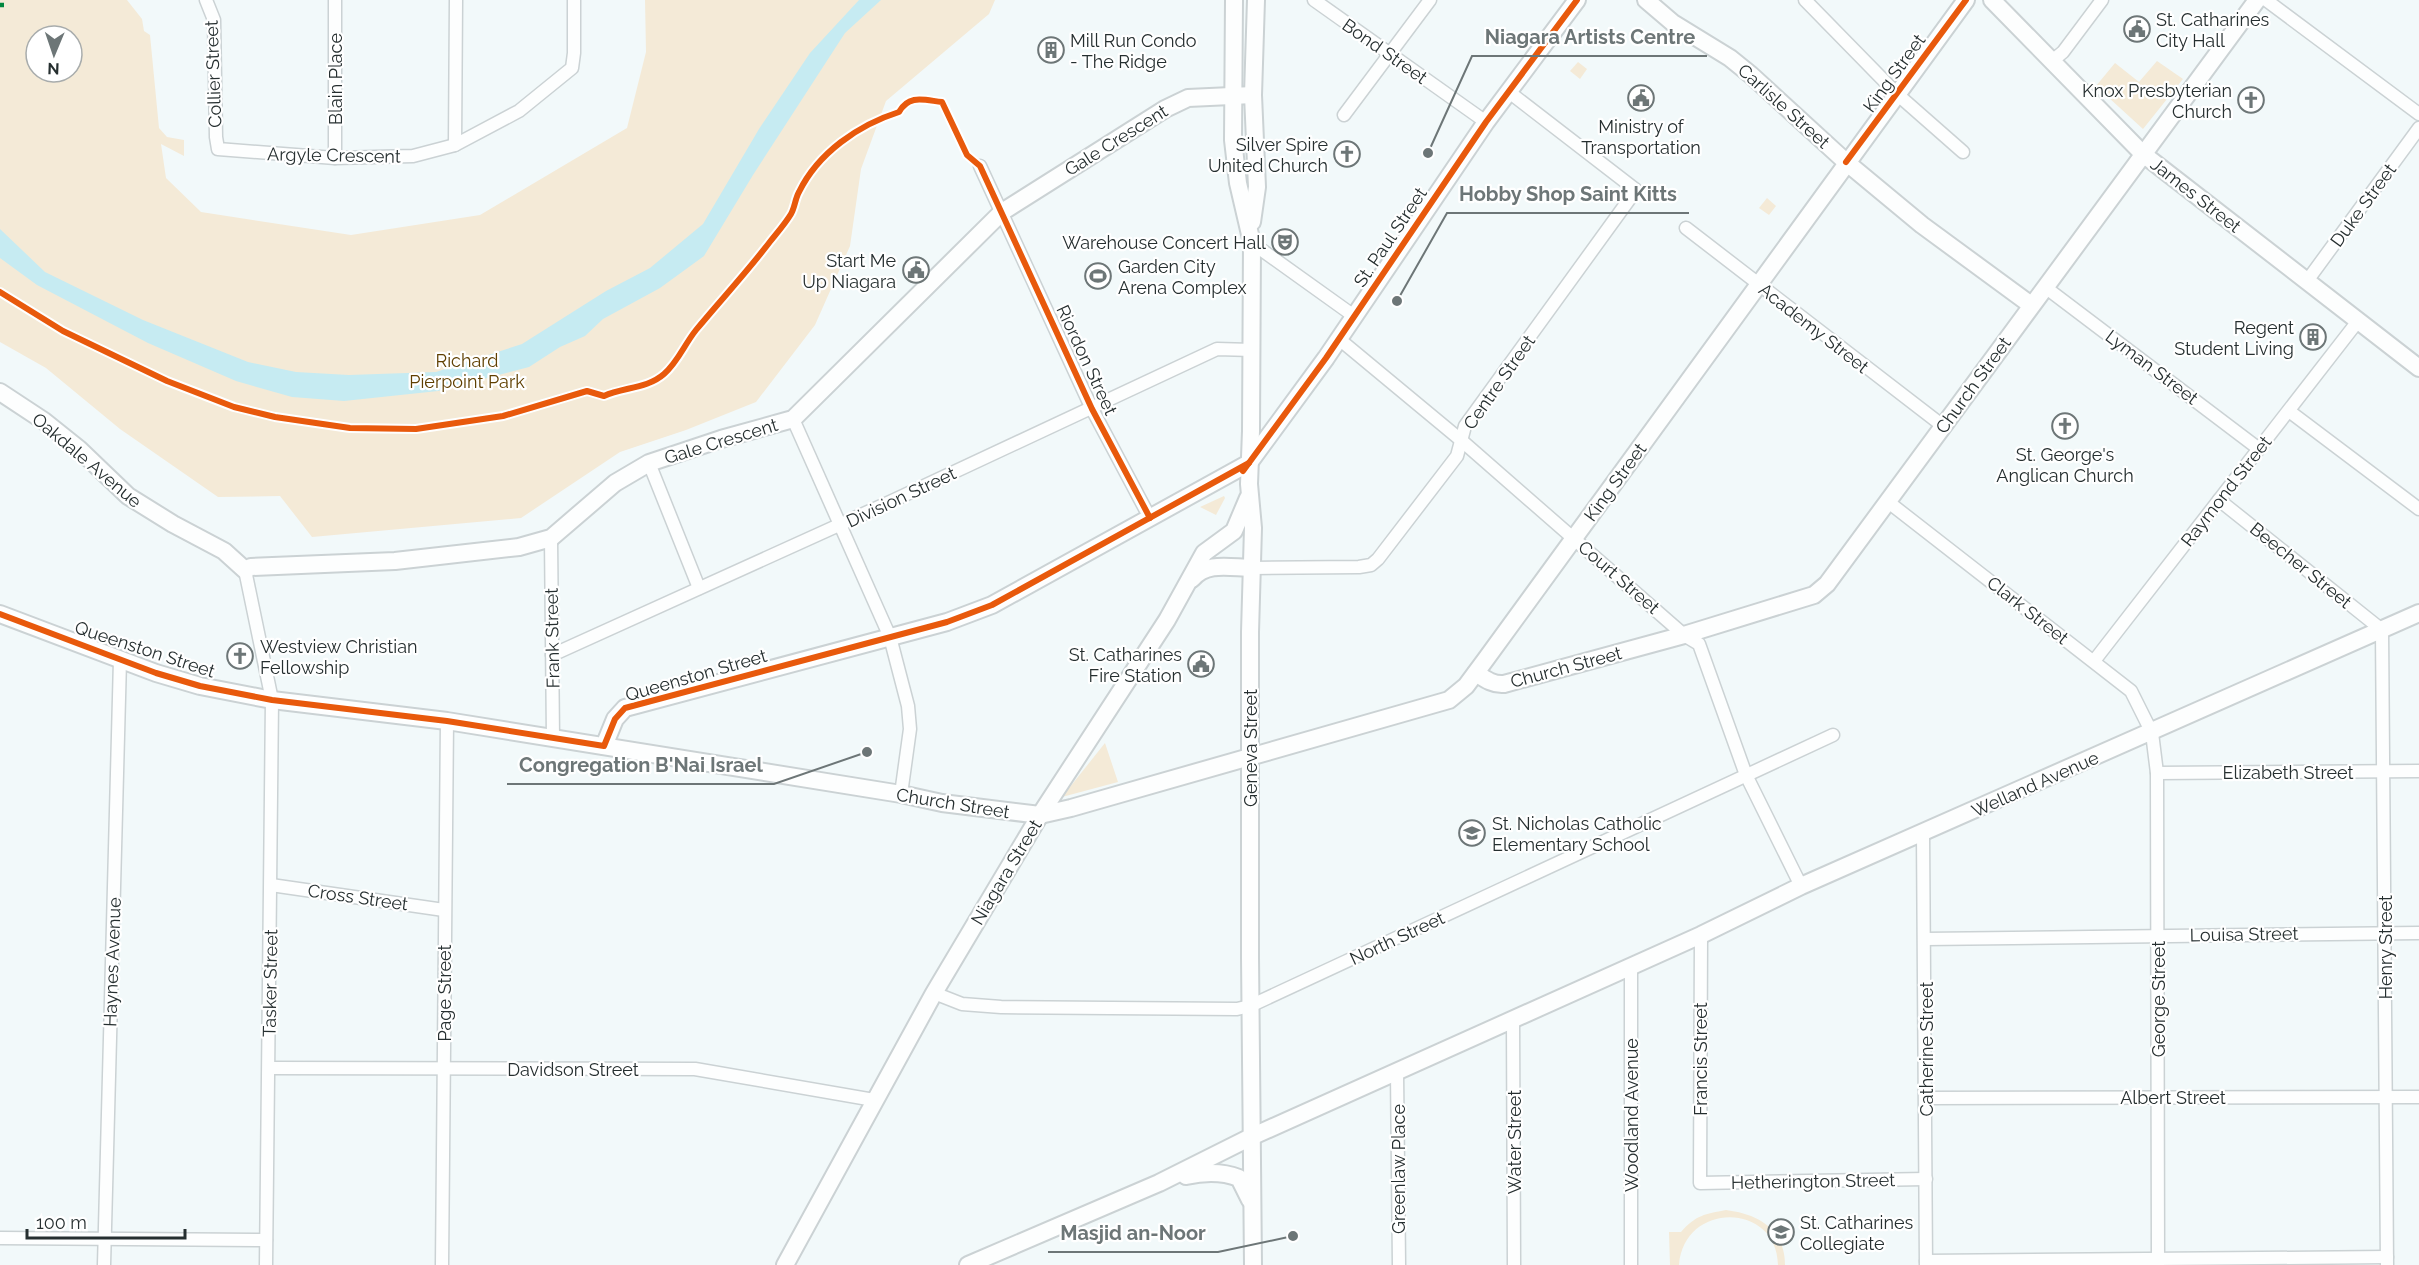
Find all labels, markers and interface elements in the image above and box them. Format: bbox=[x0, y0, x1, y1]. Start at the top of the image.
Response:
place label: St. Catharines City Hall bbox=[2156, 9, 2270, 51]
street label: Bond Street bbox=[1338, 14, 1432, 88]
public building icon: St. Catharines City Hall bbox=[2122, 14, 2152, 44]
callout: Niagara Artists Centre bbox=[1472, 18, 1707, 56]
street label: Collier Street bbox=[201, 20, 225, 128]
north arrow bbox=[24, 24, 84, 84]
text: Niagara Artists Centre bbox=[1485, 25, 1695, 49]
place label: Mill Run Condo - The Ridge bbox=[1070, 30, 1197, 72]
street label: King Street bbox=[1859, 30, 1929, 116]
street label: Blain Place bbox=[325, 33, 346, 125]
building icon: Mill Run Condo - The Ridge bbox=[1036, 35, 1066, 65]
text: N bbox=[47, 59, 60, 78]
street label: Carlisle Street bbox=[1734, 59, 1834, 153]
place label: Knox Presbyterian Church bbox=[2082, 80, 2232, 122]
public building icon: Ministry of Transportation bbox=[1626, 83, 1656, 113]
church icon: Knox Presbyterian Church bbox=[2236, 85, 2266, 115]
street label: Gale Crescent bbox=[1061, 100, 1171, 180]
place label: Ministry of Transportation bbox=[1581, 116, 1701, 158]
place label: Silver Spire United Church bbox=[1208, 134, 1328, 176]
church icon: Silver Spire United Church bbox=[1332, 139, 1362, 169]
street label: Argyle Crescent bbox=[267, 143, 401, 167]
street label: James Street bbox=[2147, 153, 2245, 237]
street label: Duke Street bbox=[2326, 159, 2400, 251]
callout: Hobby Shop Saint Kitts bbox=[1447, 175, 1689, 213]
text: Hobby Shop Saint Kitts bbox=[1459, 182, 1677, 206]
street label: St. Paul Street bbox=[1349, 183, 1431, 291]
theatre icon: Warehouse Concert Hall bbox=[1270, 227, 1300, 257]
place label: Warehouse Concert Hall bbox=[1062, 232, 1266, 253]
place label: Start Me Up Niagara bbox=[802, 250, 896, 292]
public building icon: Start Me Up Niagara bbox=[901, 255, 931, 285]
place label: Garden City Arena Complex bbox=[1118, 256, 1247, 298]
sports icon: Garden City Arena Complex bbox=[1083, 261, 1113, 291]
street label: Academy Street bbox=[1755, 279, 1873, 377]
street label: Riordon Street bbox=[1052, 302, 1122, 418]
place label: Regent Student Living bbox=[2174, 317, 2294, 359]
building icon: Regent Student Living bbox=[2298, 322, 2328, 352]
street label: Lyman Street bbox=[2102, 325, 2202, 409]
street label: Centre Street bbox=[1459, 331, 1539, 433]
street label: Church Street bbox=[1931, 333, 2015, 437]
park label: Richard Pierpoint Park bbox=[409, 350, 525, 392]
street label: Oakdale Avenue bbox=[28, 408, 146, 512]
church icon: St. George's Anglican Church bbox=[2050, 411, 2080, 441]
street label: Gale Crescent bbox=[662, 414, 780, 468]
street label: Raymond Street bbox=[2176, 432, 2276, 550]
street label: King Street bbox=[1580, 439, 1650, 525]
place label: St. George's Anglican Church bbox=[1996, 444, 2134, 486]
street label: Division Street bbox=[843, 462, 959, 532]
street label: Beecher Street bbox=[2246, 518, 2356, 612]
street label: Court Street bbox=[1574, 536, 1664, 618]
street label: Clark Street bbox=[1983, 572, 2073, 648]
street label: Frank Street bbox=[541, 588, 563, 688]
street label: Queenston Street bbox=[72, 616, 218, 682]
place label: Westview Christian Fellowship bbox=[260, 636, 418, 678]
church icon: Westview Christian Fellowship bbox=[225, 641, 255, 671]
street label: Church Street bbox=[1508, 642, 1624, 692]
place label: St. Catharines Fire Station bbox=[1069, 644, 1182, 686]
street label: Queenston Street bbox=[623, 645, 769, 705]
public building icon: St. Catharines Fire Station bbox=[1186, 649, 1216, 679]
street label: Geneva Street bbox=[1240, 689, 1261, 807]
callout: Congregation B'Nai Israel bbox=[507, 746, 774, 784]
street label: Welland Avenue bbox=[1968, 746, 2102, 821]
text: Congregation B'Nai Israel bbox=[519, 753, 764, 777]
street label: Elizabeth Street bbox=[2222, 762, 2354, 783]
street label: Church Street bbox=[895, 784, 1011, 822]
place label: St. Nicholas Catholic Elementary School bbox=[1492, 813, 1662, 855]
street label: Niagara Street bbox=[966, 816, 1046, 928]
school or university icon: St. Nicholas Catholic Elementary School bbox=[1457, 818, 1487, 848]
street label: Cross Street bbox=[307, 880, 409, 914]
street label: Henry Street bbox=[2375, 895, 2396, 999]
street label: Haynes Avenue bbox=[99, 897, 125, 1027]
street label: North Street bbox=[1346, 907, 1448, 969]
street label: Louisa Street bbox=[2190, 923, 2298, 945]
street label: Tasker Street bbox=[259, 929, 281, 1037]
street label: George Street bbox=[2148, 941, 2169, 1057]
street label: Page Street bbox=[434, 944, 455, 1042]
street label: Catherine Street bbox=[1916, 982, 1937, 1116]
street label: Francis Street bbox=[1690, 1002, 1711, 1116]
street label: Woodland Avenue bbox=[1621, 1038, 1642, 1192]
street label: Davidson Street bbox=[507, 1059, 639, 1080]
street label: Albert Street bbox=[2120, 1087, 2226, 1108]
street label: Water Street bbox=[1504, 1090, 1525, 1194]
street label: Greenlaw Place bbox=[1388, 1104, 1409, 1234]
street label: Hetherington Street bbox=[1731, 1169, 1895, 1193]
scale bar bbox=[27, 1202, 184, 1240]
text: 100 m bbox=[36, 1212, 87, 1233]
place label: St. Catharines Collegiate bbox=[1800, 1212, 1914, 1254]
callout: Masjid an-Noor bbox=[1048, 1214, 1218, 1252]
school or university icon: St. Catharines Collegiate bbox=[1766, 1217, 1796, 1247]
text: Masjid an-Noor bbox=[1060, 1221, 1206, 1245]

